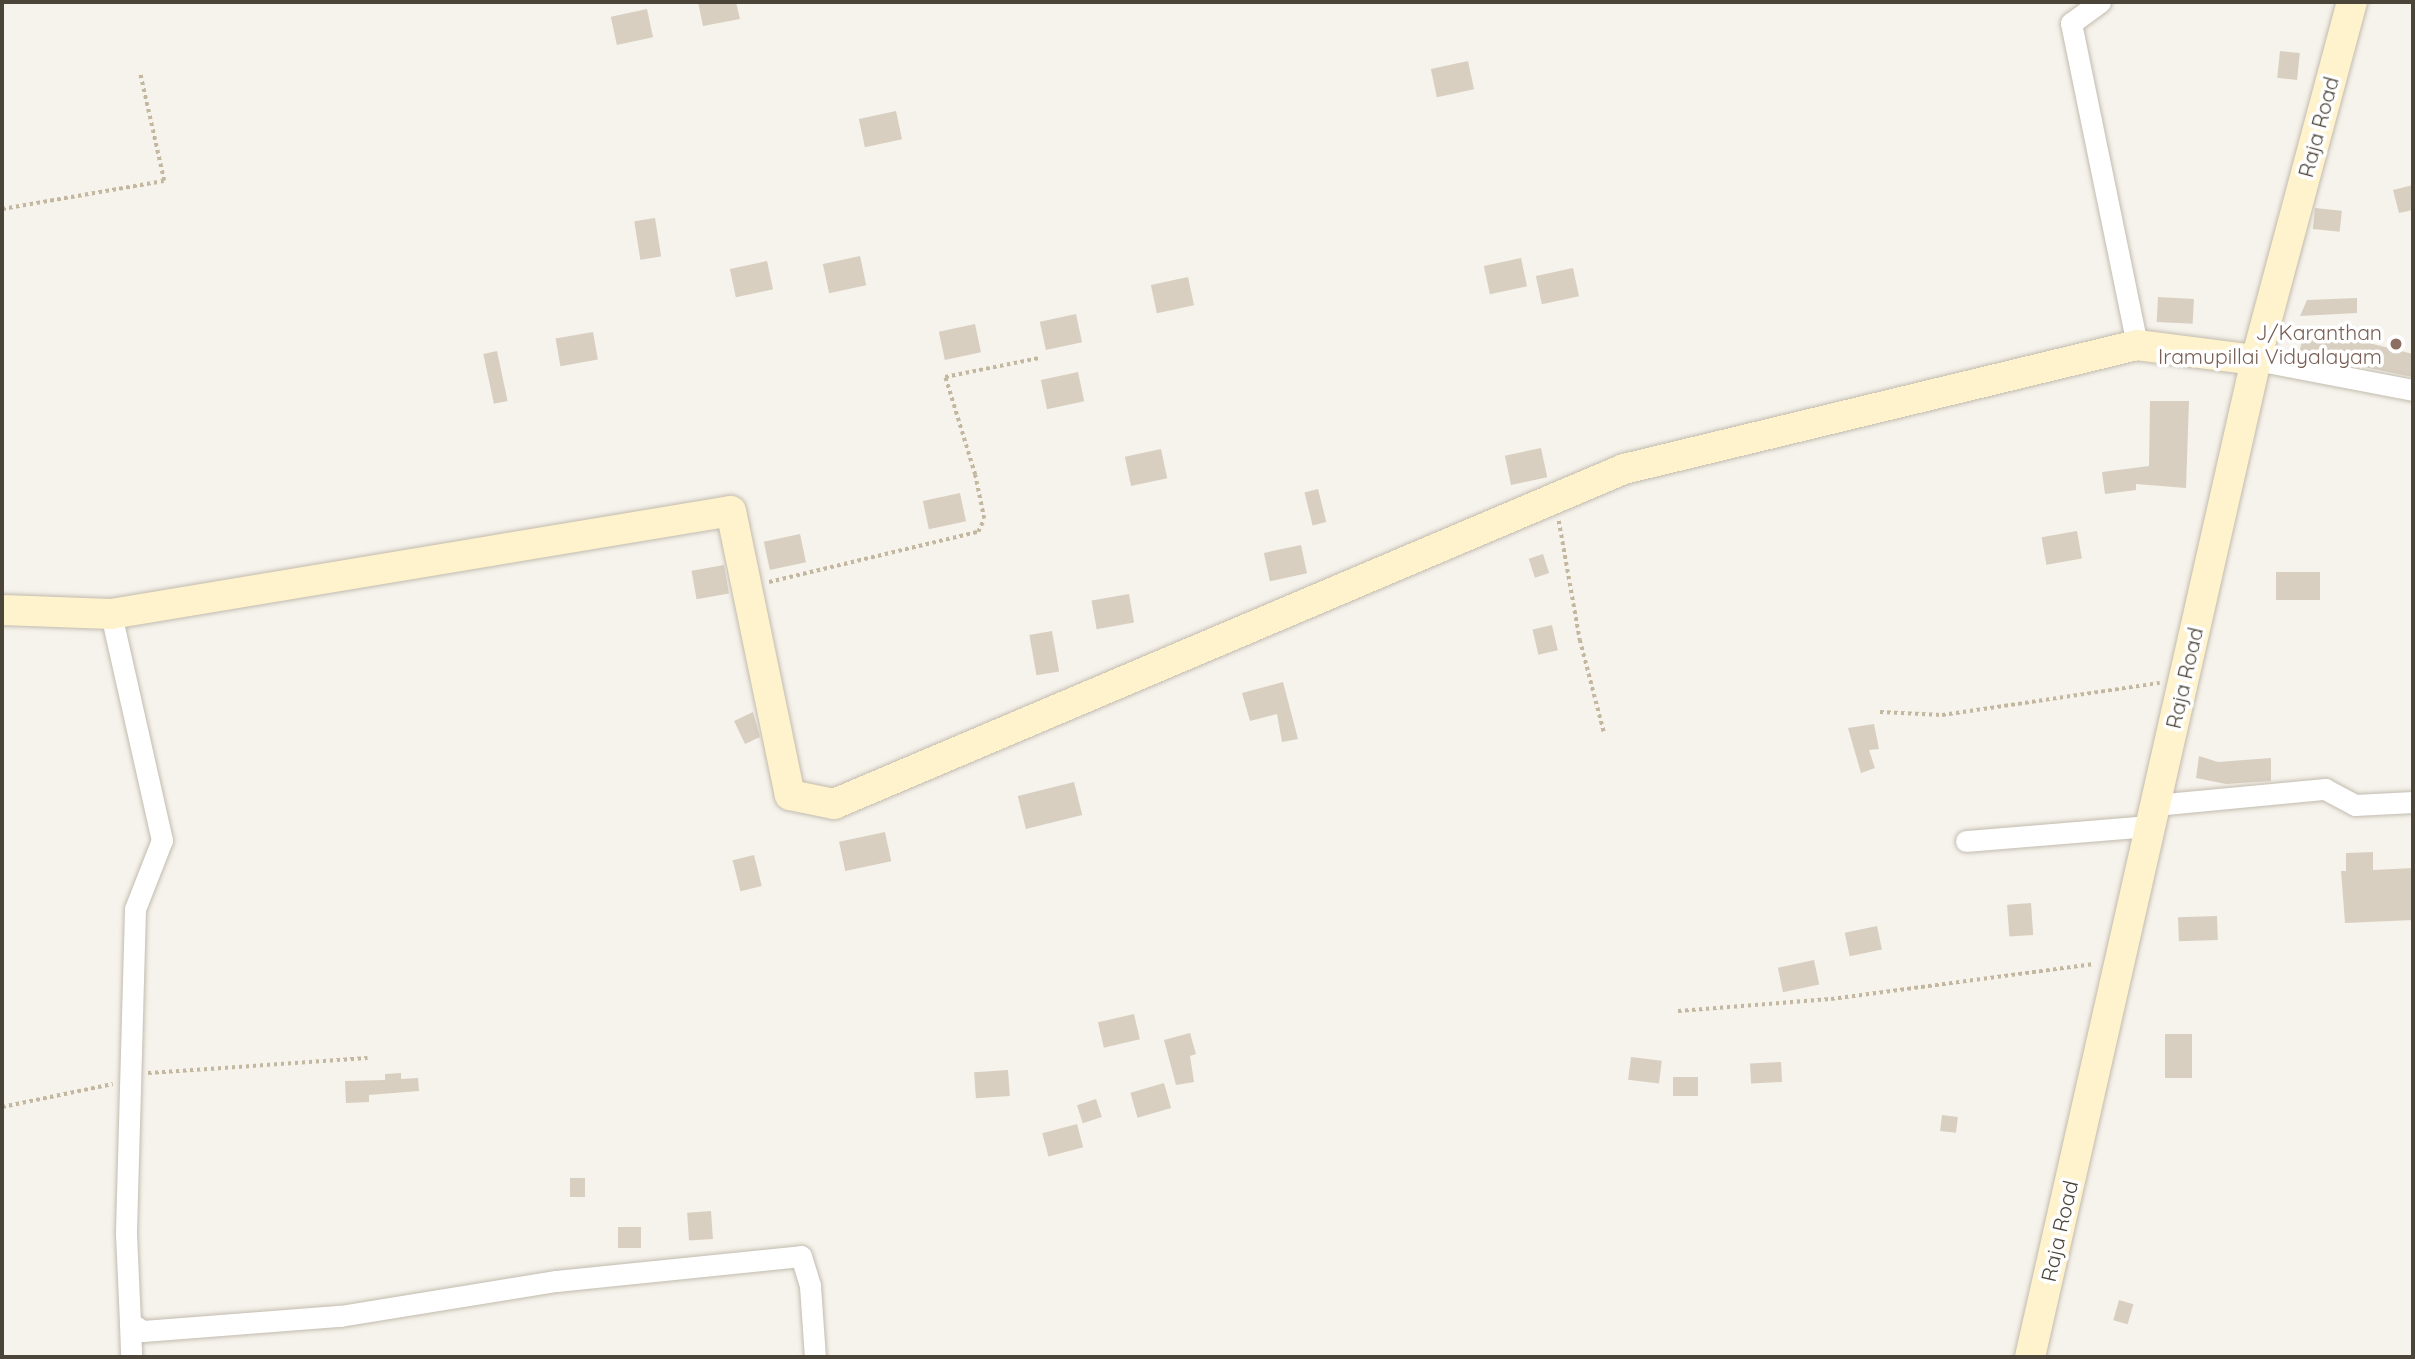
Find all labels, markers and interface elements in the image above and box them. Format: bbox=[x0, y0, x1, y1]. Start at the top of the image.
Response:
street label: Raja Road bbox=[2292, 74, 2344, 180]
place label: J/Karanthan Iramupillai Vidyalayam bbox=[2158, 319, 2382, 369]
marker: J/Karanthan Iramupillai Vidyalayam bbox=[2388, 336, 2404, 352]
street label: Raja Road bbox=[2160, 625, 2208, 731]
street label: Raja Road bbox=[2035, 1178, 2083, 1284]

